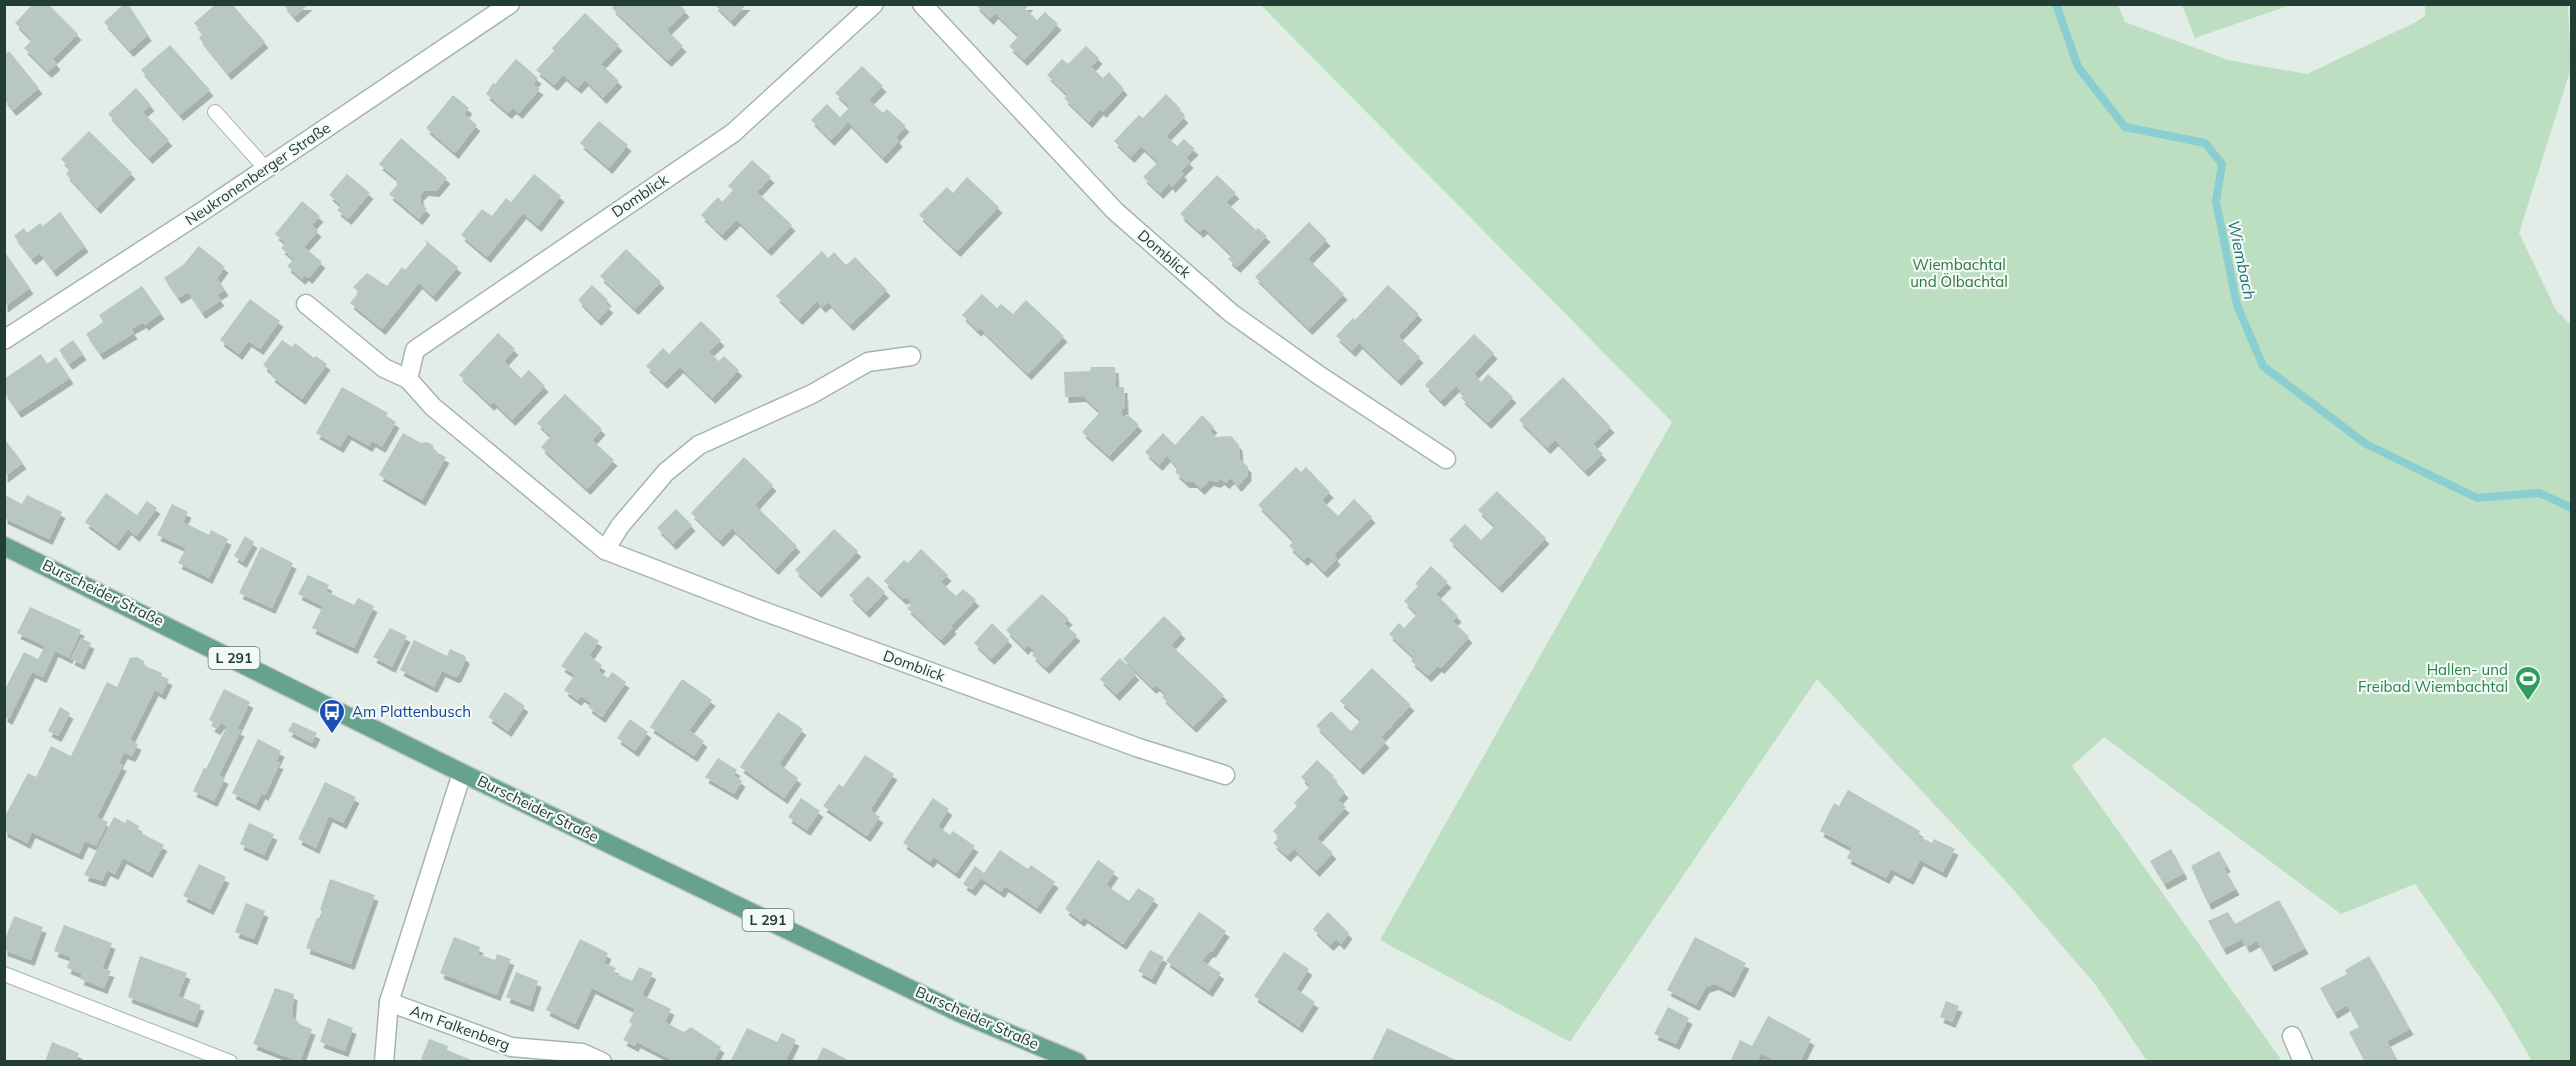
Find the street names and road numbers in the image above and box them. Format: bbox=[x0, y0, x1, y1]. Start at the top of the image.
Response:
street label: Neukronenberger Straße bbox=[181, 118, 334, 229]
street label: Domblick bbox=[608, 170, 672, 221]
street label: Domblick bbox=[1134, 225, 1195, 282]
street label: Burscheider Straße bbox=[39, 555, 167, 630]
street label: Domblick bbox=[881, 646, 948, 686]
road number: L 291 bbox=[208, 647, 260, 669]
street label: Burscheider Straße bbox=[474, 771, 602, 846]
road number: L 291 bbox=[742, 909, 794, 931]
street label: Burscheider Straße bbox=[913, 982, 1042, 1053]
street label: Am Falkenberg bbox=[408, 1001, 513, 1054]

